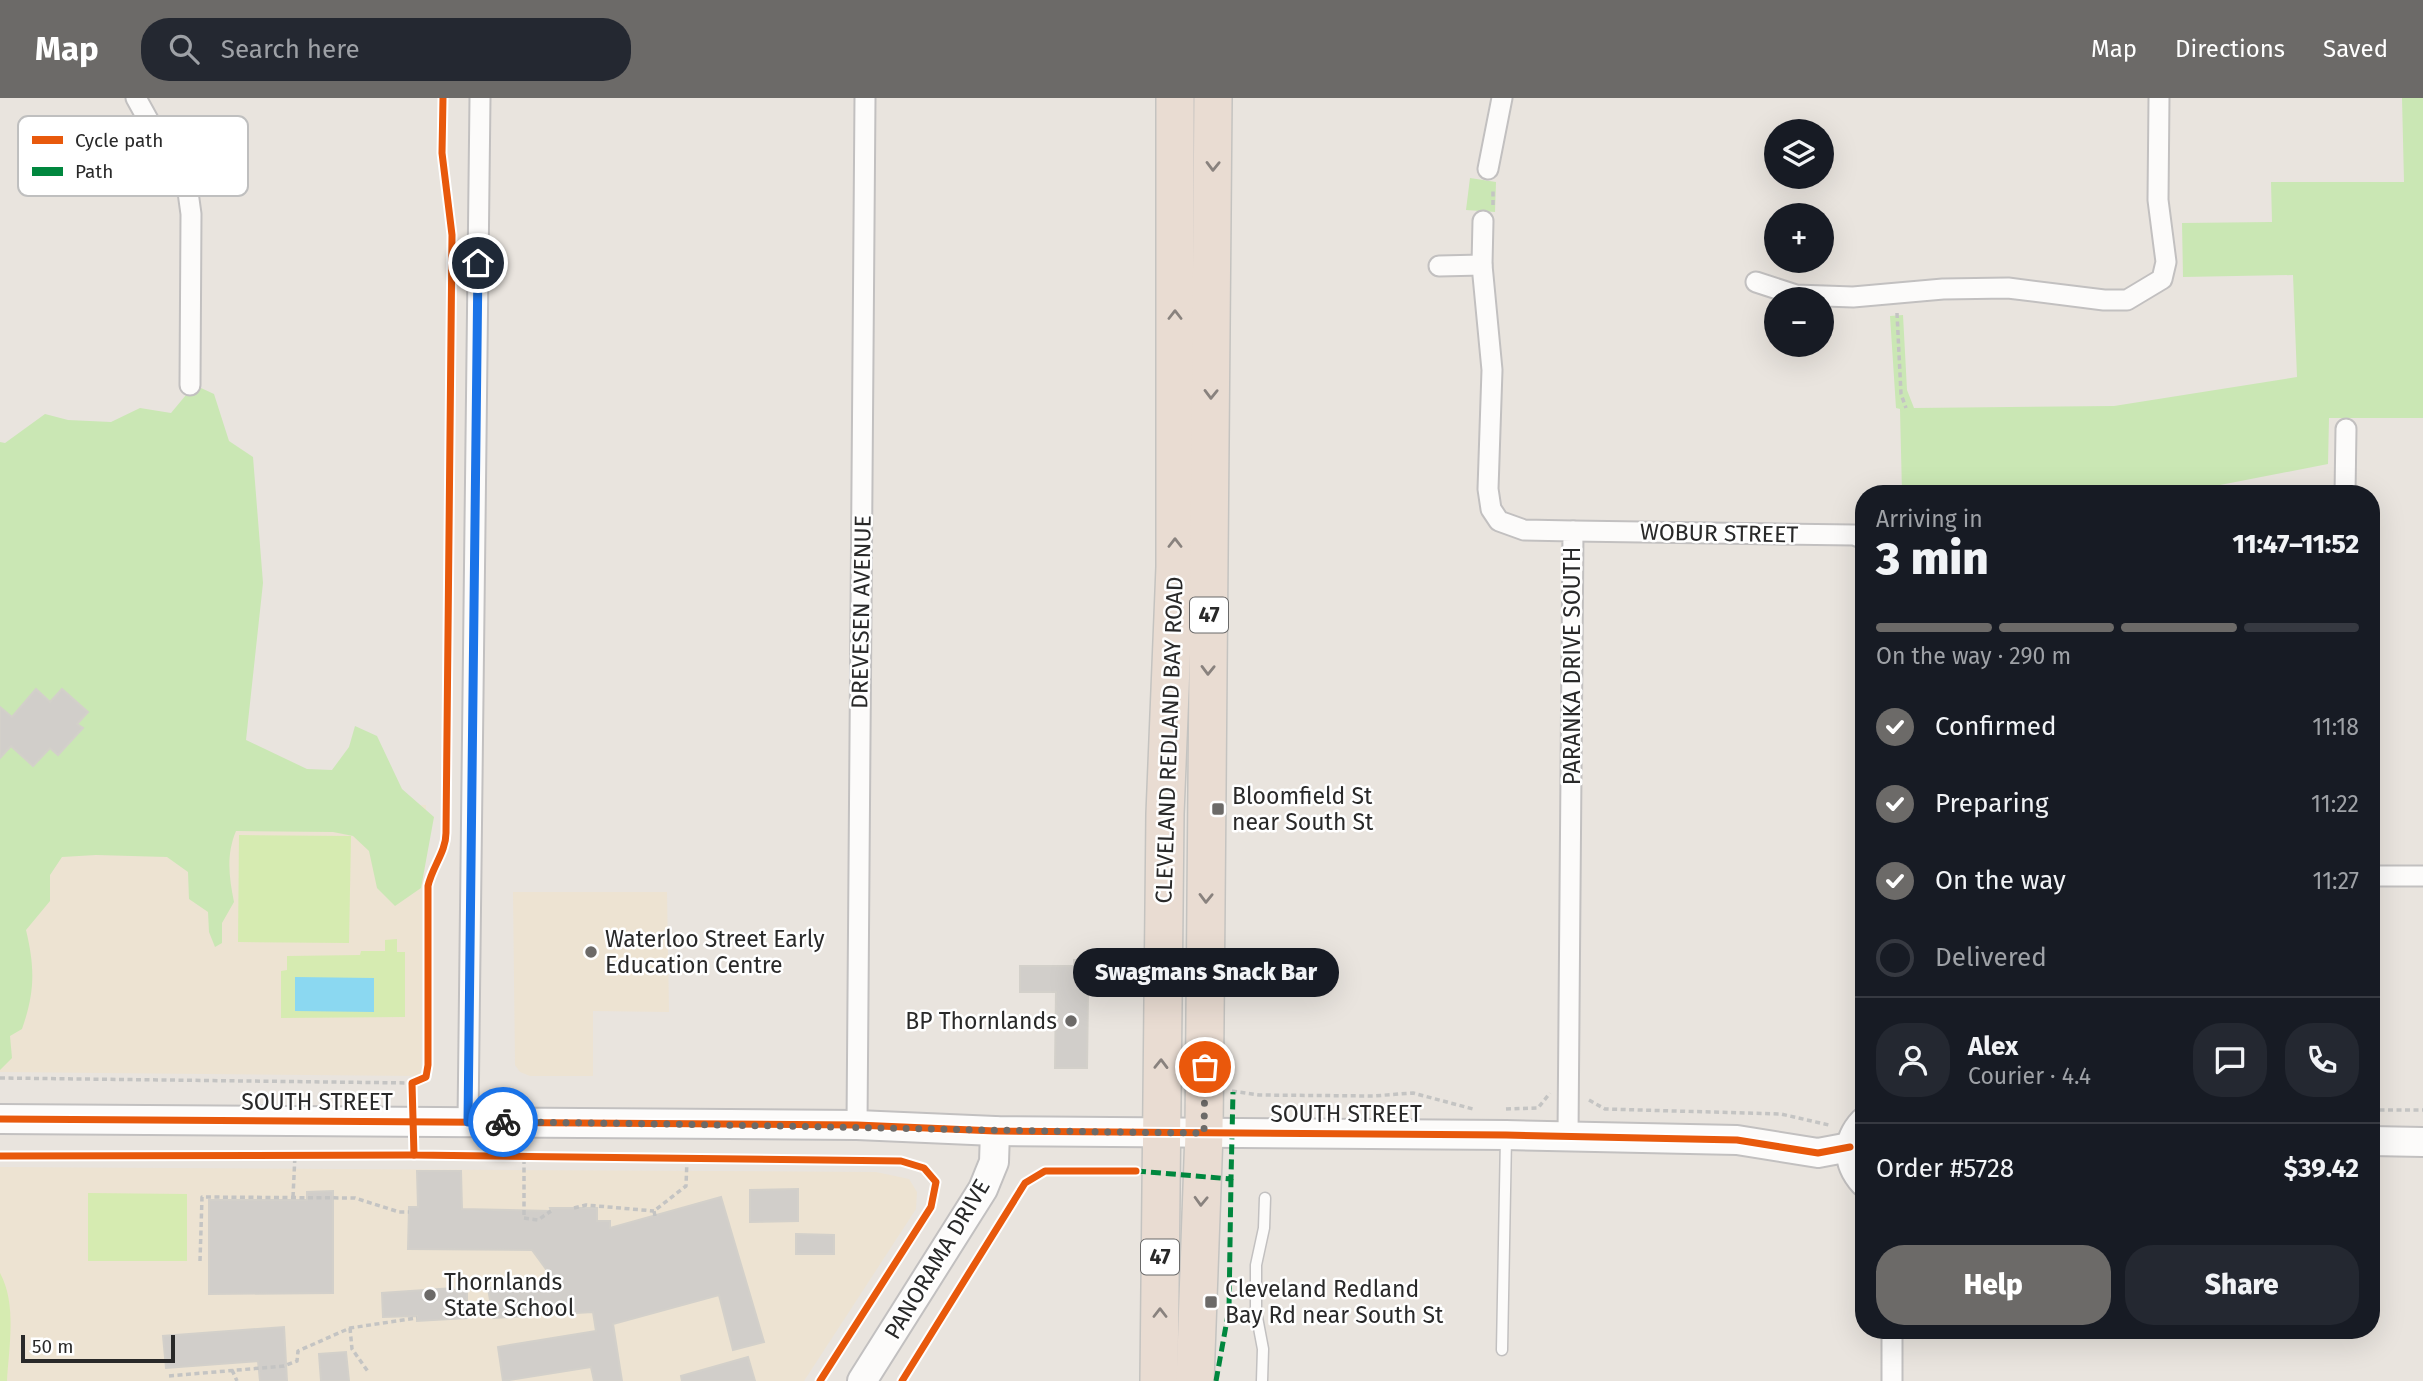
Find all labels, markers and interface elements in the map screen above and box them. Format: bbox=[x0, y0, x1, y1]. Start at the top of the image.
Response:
search box bbox=[141, 18, 631, 81]
text: Map bbox=[35, 29, 99, 69]
icon: search bbox=[165, 30, 203, 68]
text: Search here bbox=[221, 34, 360, 65]
text: Map bbox=[2091, 35, 2137, 63]
text: Directions bbox=[2175, 35, 2285, 63]
text: Saved bbox=[2323, 35, 2388, 63]
legend bbox=[18, 116, 248, 196]
map controls bbox=[1764, 119, 1834, 357]
button: layers bbox=[1764, 119, 1834, 189]
text: Cycle path bbox=[75, 129, 163, 152]
text: Path bbox=[75, 160, 113, 183]
one-way arrow bbox=[1205, 161, 1221, 172]
button: + bbox=[1764, 203, 1834, 273]
pin bbox=[448, 233, 508, 293]
icon: home bbox=[459, 244, 497, 282]
button: − bbox=[1764, 287, 1834, 357]
one-way arrow bbox=[1167, 310, 1183, 320]
one-way arrow bbox=[1203, 389, 1219, 399]
text: Arriving in bbox=[1876, 505, 1983, 533]
street label: DREVESEN AVENUE bbox=[845, 515, 877, 709]
street label: WOBUR STREET bbox=[1640, 518, 1799, 548]
text: 11:47–11:52 bbox=[2233, 529, 2359, 560]
text: 3 min bbox=[1876, 531, 1989, 586]
one-way arrow bbox=[1167, 537, 1183, 548]
street label: PARANKA DRIVE SOUTH bbox=[1558, 547, 1586, 785]
street label: CLEVELAND REDLAND BAY ROAD bbox=[1149, 576, 1189, 904]
road number: 47 bbox=[1190, 598, 1228, 632]
text: On the way · 290 m bbox=[1876, 642, 2071, 670]
one-way arrow bbox=[1200, 665, 1216, 676]
icon: check bbox=[1876, 708, 1914, 746]
text: Confirmed bbox=[1935, 711, 2056, 742]
text: 11:18 bbox=[2312, 713, 2359, 741]
place label: Bloomfield St near South St bbox=[1232, 782, 1374, 836]
icon: check bbox=[1876, 785, 1914, 823]
text: Preparing bbox=[1935, 788, 2048, 819]
text: 11:22 bbox=[2311, 790, 2359, 818]
marker: Bloomfield St near South St bbox=[1210, 801, 1226, 817]
icon: check bbox=[1876, 862, 1914, 900]
text: On the way bbox=[1935, 865, 2066, 896]
text: 11:27 bbox=[2313, 867, 2359, 895]
one-way arrow bbox=[1198, 893, 1214, 903]
place label: Waterloo Street Early Education Centre bbox=[605, 925, 825, 979]
text: Delivered bbox=[1935, 942, 2047, 973]
marker: Waterloo Street Early Education Centre bbox=[583, 944, 599, 960]
callout: Swagmans Snack Bar bbox=[1072, 948, 1338, 997]
text: Swagmans Snack Bar bbox=[1095, 958, 1317, 986]
place label: BP Thornlands bbox=[905, 1007, 1057, 1035]
marker: BP Thornlands bbox=[1063, 1013, 1079, 1029]
button: person bbox=[1876, 1023, 1950, 1097]
button: chat bbox=[2193, 1023, 2267, 1097]
button: phone bbox=[2285, 1023, 2359, 1097]
text: Alex bbox=[1968, 1031, 2018, 1062]
pin bbox=[1175, 1037, 1235, 1097]
icon: bag bbox=[1186, 1048, 1224, 1086]
one-way arrow bbox=[1153, 1058, 1169, 1069]
text: Courier · 4.4 bbox=[1968, 1062, 2091, 1090]
courier bbox=[468, 1087, 538, 1157]
street label: SOUTH STREET bbox=[241, 1088, 393, 1116]
street label: SOUTH STREET bbox=[1270, 1100, 1422, 1128]
icon: bike bbox=[484, 1103, 522, 1141]
text: Order #5728 bbox=[1876, 1153, 2014, 1184]
text: $39.42 bbox=[2284, 1153, 2359, 1184]
street label: PANORAMA DRIVE bbox=[878, 1174, 996, 1344]
one-way arrow bbox=[1194, 1196, 1209, 1207]
road number: 47 bbox=[1141, 1240, 1179, 1274]
button: Help bbox=[1876, 1245, 2111, 1325]
button: Share bbox=[2125, 1245, 2359, 1325]
place label: Thornlands State School bbox=[444, 1268, 575, 1322]
place label: Cleveland Redland Bay Rd near South St bbox=[1225, 1275, 1444, 1329]
marker: Thornlands State School bbox=[422, 1287, 438, 1303]
marker: Cleveland Redland Bay Rd near South St bbox=[1203, 1294, 1219, 1310]
one-way arrow bbox=[1152, 1307, 1168, 1318]
scale bar bbox=[21, 1332, 175, 1364]
text: 50 m bbox=[32, 1335, 73, 1358]

